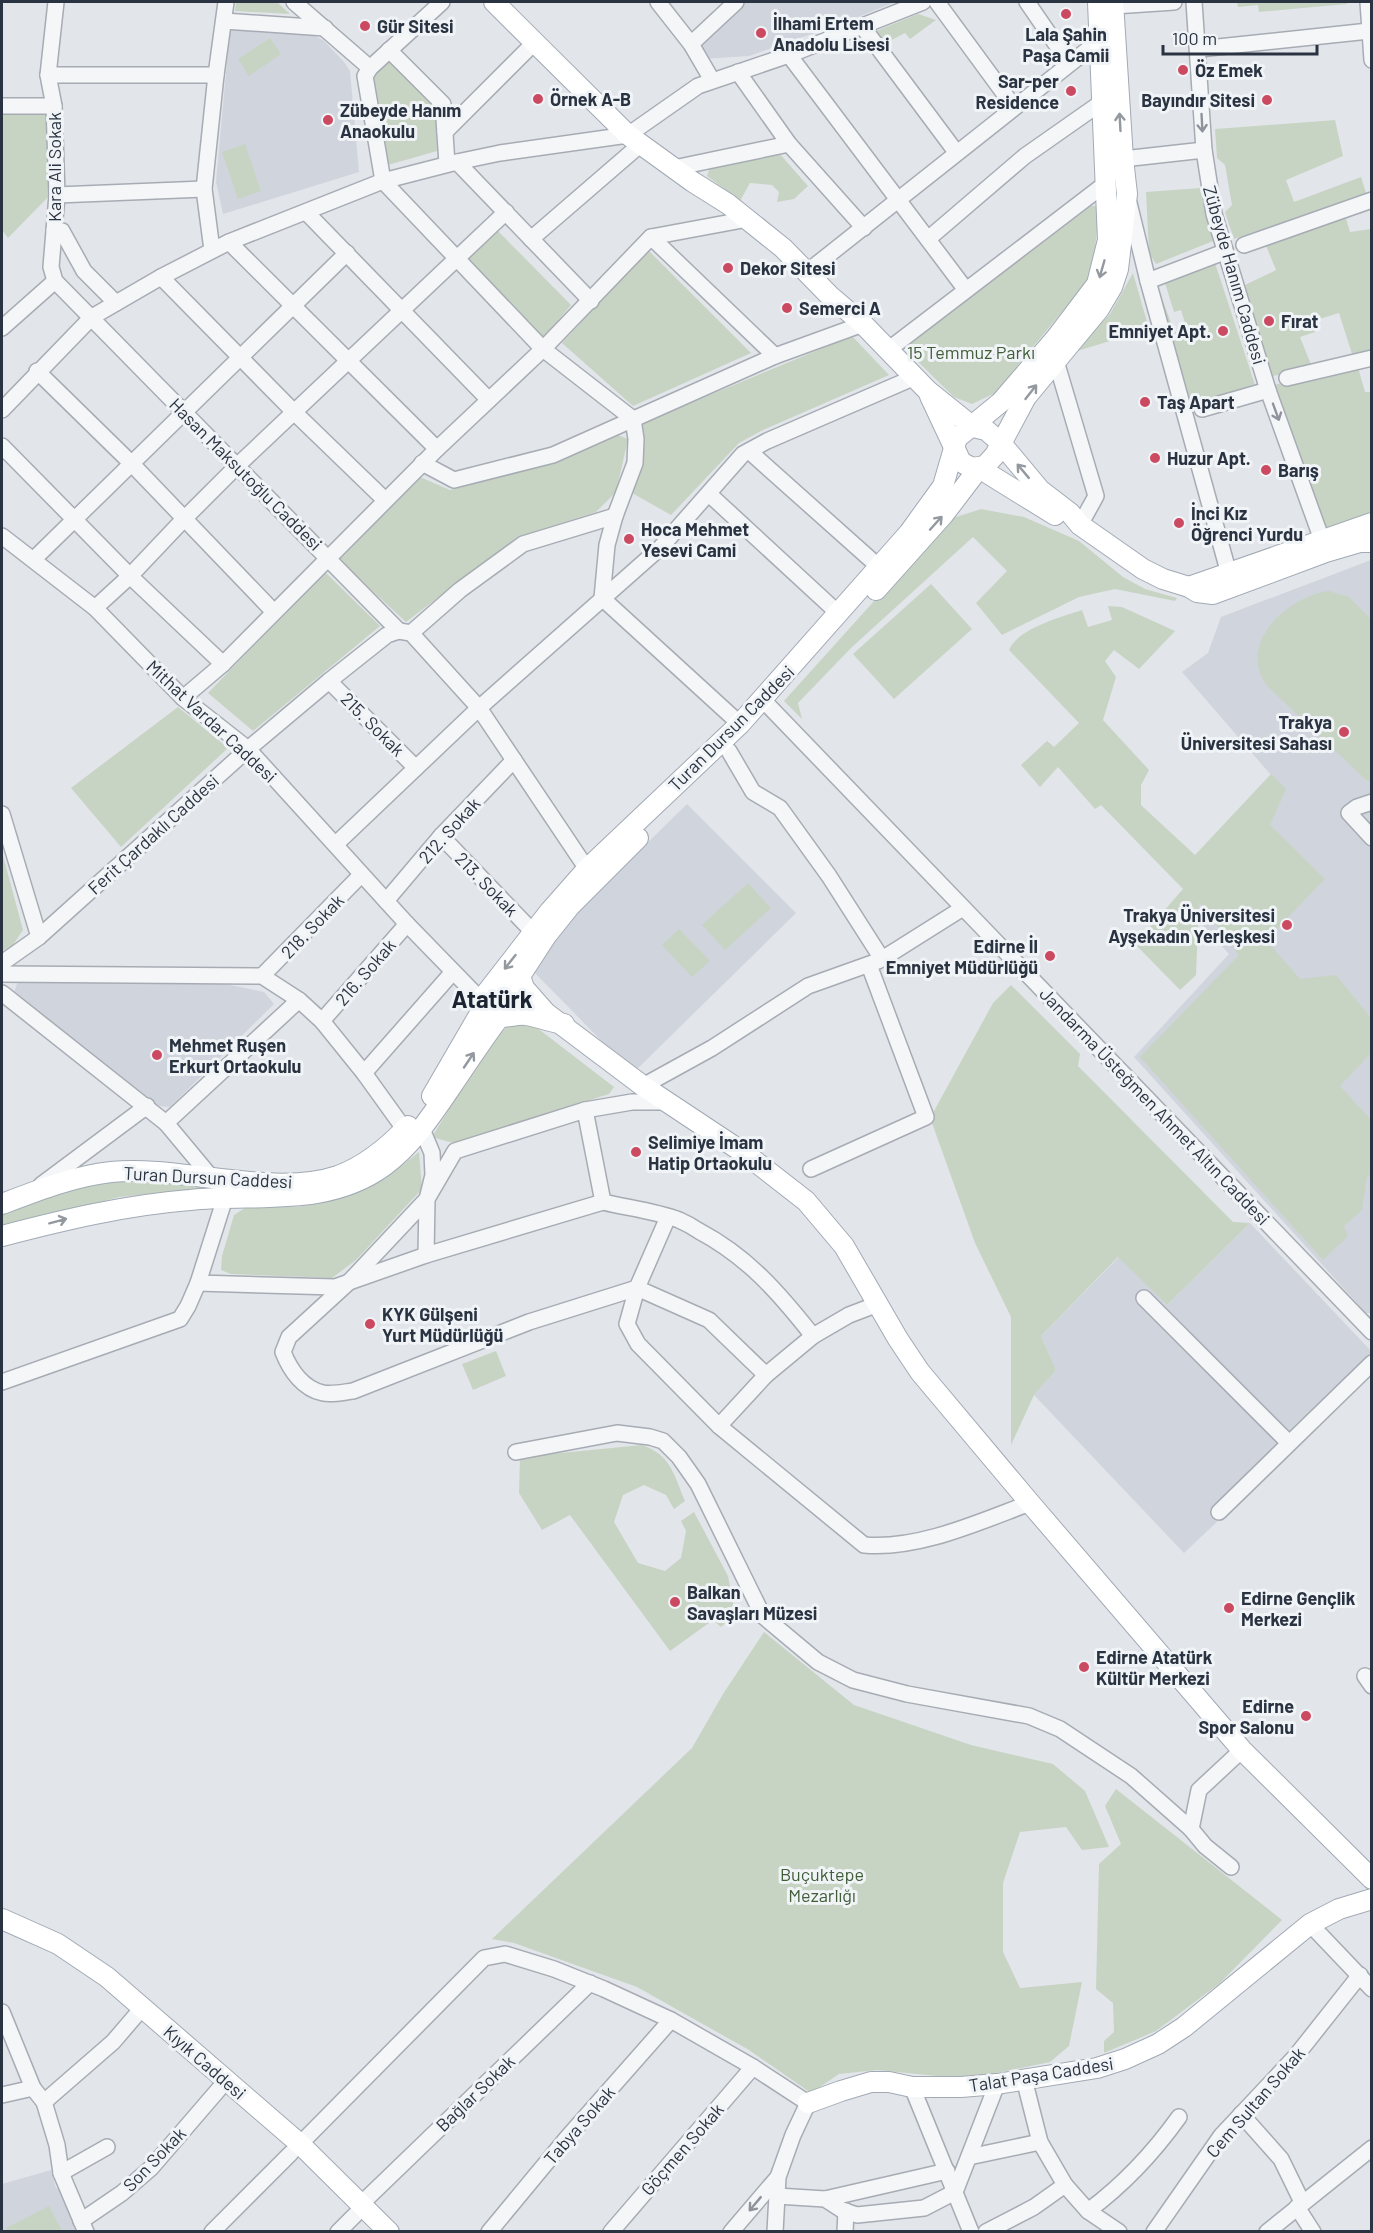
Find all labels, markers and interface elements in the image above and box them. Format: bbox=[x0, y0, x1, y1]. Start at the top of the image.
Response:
marker: Lala Şahin Paşa Camii bbox=[1059, 7, 1073, 21]
place label: İlhami Ertem Anadolu Lisesi bbox=[773, 12, 890, 55]
place label: Gür Sitesi bbox=[377, 15, 454, 37]
scale bar bbox=[1163, 18, 1318, 56]
marker: Gür Sitesi bbox=[358, 19, 372, 33]
place label: Lala Şahin Paşa Camii bbox=[1023, 23, 1109, 66]
marker: İlhami Ertem Anadolu Lisesi bbox=[754, 26, 768, 40]
text: 100 m bbox=[1172, 27, 1217, 49]
place label: Öz Emek bbox=[1195, 59, 1263, 81]
marker: Öz Emek bbox=[1176, 63, 1190, 77]
place label: Sar-per Residence bbox=[976, 70, 1059, 113]
marker: Sar-per Residence bbox=[1064, 84, 1078, 98]
place label: Örnek A-B bbox=[550, 88, 631, 110]
place label: Bayındır Sitesi bbox=[1141, 89, 1255, 111]
marker: Örnek A-B bbox=[531, 92, 545, 106]
marker: Bayındır Sitesi bbox=[1260, 93, 1274, 107]
place label: Zübeyde Hanım Anaokulu bbox=[340, 99, 461, 142]
street label: Kara Ali Sokak bbox=[43, 112, 65, 222]
one-way arrow bbox=[1197, 112, 1208, 132]
marker: Zübeyde Hanım Anaokulu bbox=[321, 113, 335, 127]
one-way arrow bbox=[1115, 113, 1126, 133]
street label: Zübeyde Hanım Caddesi bbox=[1199, 183, 1271, 367]
place label: Dekor Sitesi bbox=[740, 257, 836, 279]
one-way arrow bbox=[1096, 259, 1107, 278]
marker: Dekor Sitesi bbox=[721, 261, 735, 275]
place label: Semerci A bbox=[799, 297, 881, 319]
marker: Semerci A bbox=[780, 301, 794, 315]
place label: Fırat bbox=[1281, 310, 1318, 332]
marker: Fırat bbox=[1262, 314, 1276, 328]
place label: Emniyet Apt. bbox=[1108, 320, 1211, 342]
marker: Emniyet Apt. bbox=[1216, 324, 1230, 338]
park label: 15 Temmuz Parkı bbox=[907, 341, 1035, 363]
one-way arrow bbox=[1024, 384, 1037, 400]
place label: Taş Apart bbox=[1157, 391, 1235, 413]
street label: Hasan Maksutoğlu Caddesi bbox=[165, 393, 327, 555]
marker: Taş Apart bbox=[1138, 395, 1152, 409]
one-way arrow bbox=[1271, 403, 1282, 421]
place label: Huzur Apt. bbox=[1167, 447, 1251, 469]
marker: Huzur Apt. bbox=[1148, 451, 1162, 465]
place label: Barış bbox=[1278, 459, 1319, 481]
marker: Barış bbox=[1259, 463, 1273, 477]
one-way arrow bbox=[1016, 464, 1030, 479]
place label: İnci Kız Öğrenci Yurdu bbox=[1191, 502, 1303, 545]
one-way arrow bbox=[929, 516, 943, 531]
marker: İnci Kız Öğrenci Yurdu bbox=[1172, 516, 1186, 530]
place label: Hoca Mehmet Yesevi Cami bbox=[641, 518, 749, 561]
marker: Hoca Mehmet Yesevi Cami bbox=[622, 532, 636, 546]
street label: Mithat Vardar Caddesi bbox=[142, 655, 282, 787]
street label: Turan Dursun Caddesi bbox=[663, 660, 799, 796]
street label: 215. Sokak bbox=[337, 688, 409, 760]
place label: Trakya Üniversitesi Sahası bbox=[1181, 711, 1332, 754]
marker: Trakya Üniversitesi Sahası bbox=[1337, 725, 1351, 739]
street label: Ferit Çardaklı Caddesi bbox=[83, 769, 223, 899]
street label: 212. Sokak bbox=[414, 792, 484, 868]
street label: 213. Sokak bbox=[451, 847, 523, 921]
street label: 218. Sokak bbox=[276, 889, 348, 963]
place label: Trakya Üniversitesi Ayşekadın Yerleşkesi bbox=[1108, 904, 1275, 947]
marker: Trakya Üniversitesi Ayşekadın Yerleşkesi bbox=[1280, 918, 1294, 932]
street label: 216. Sokak bbox=[330, 934, 400, 1010]
place label: Edirne İl Emniyet Müdürlüğü bbox=[886, 935, 1038, 978]
marker: Edirne İl Emniyet Müdürlüğü bbox=[1043, 949, 1057, 963]
one-way arrow bbox=[504, 954, 517, 970]
street label: Jandarma Üsteğmen Ahmet Altın Caddesi bbox=[1035, 983, 1275, 1229]
district label: Atatürk bbox=[451, 984, 533, 1013]
place label: Mehmet Ruşen Erkurt Ortaokulu bbox=[169, 1034, 301, 1077]
marker: Mehmet Ruşen Erkurt Ortaokulu bbox=[150, 1048, 164, 1062]
one-way arrow bbox=[463, 1053, 475, 1069]
place label: Selimiye İmam Hatip Ortaokulu bbox=[648, 1131, 772, 1174]
marker: Selimiye İmam Hatip Ortaokulu bbox=[629, 1145, 643, 1159]
street label: Turan Dursun Caddesi bbox=[123, 1162, 293, 1192]
one-way arrow bbox=[48, 1215, 67, 1226]
place label: KYK Gülşeni Yurt Müdürlüğü bbox=[382, 1303, 503, 1346]
marker: KYK Gülşeni Yurt Müdürlüğü bbox=[363, 1317, 377, 1331]
place label: Balkan Savaşları Müzesi bbox=[687, 1581, 817, 1624]
place label: Edirne Gençlik Merkezi bbox=[1241, 1587, 1356, 1630]
marker: Balkan Savaşları Müzesi bbox=[668, 1595, 682, 1609]
marker: Edirne Gençlik Merkezi bbox=[1222, 1601, 1236, 1615]
place label: Edirne Atatürk Kültür Merkezi bbox=[1096, 1646, 1213, 1689]
marker: Edirne Atatürk Kültür Merkezi bbox=[1077, 1660, 1091, 1674]
place label: Edirne Spor Salonu bbox=[1198, 1695, 1294, 1738]
marker: Edirne Spor Salonu bbox=[1299, 1709, 1313, 1723]
park label: Buçuktepe Mezarlığı bbox=[780, 1863, 864, 1906]
street label: Kıyık Caddesi bbox=[159, 2020, 251, 2104]
street label: Cem Sultan Sokak bbox=[1201, 2042, 1309, 2162]
street label: Bağlar Sokak bbox=[431, 2050, 519, 2136]
street label: Talat Paşa Caddesi bbox=[967, 2052, 1115, 2096]
street label: Tabya Sokak bbox=[539, 2081, 619, 2169]
street label: Göçmen Sokak bbox=[636, 2098, 728, 2200]
street label: Son Sokak bbox=[118, 2122, 190, 2196]
one-way arrow bbox=[748, 2196, 762, 2211]

